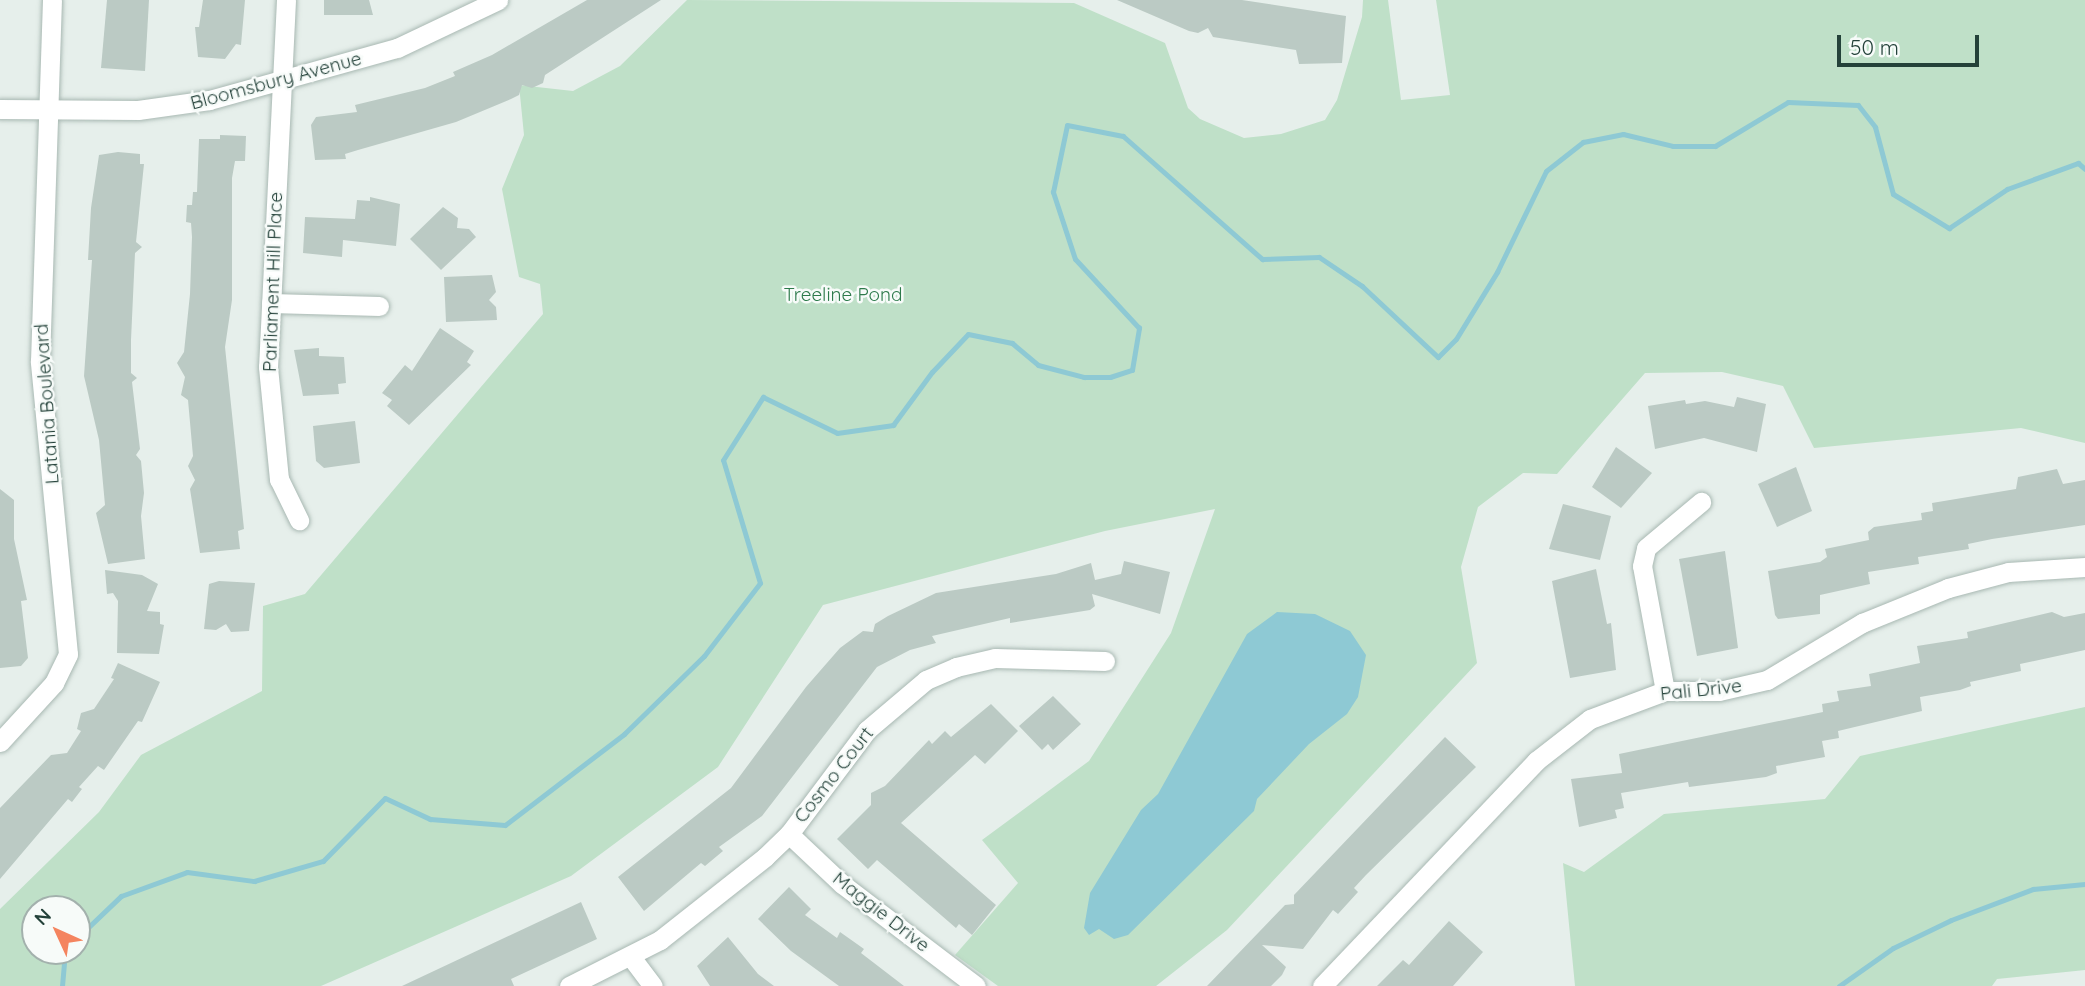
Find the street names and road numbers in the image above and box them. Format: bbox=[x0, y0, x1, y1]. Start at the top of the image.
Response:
street label: Bloomsbury Avenue bbox=[188, 47, 364, 115]
street label: Parliament Hill Place bbox=[258, 192, 288, 372]
street label: Latania Boulevard bbox=[30, 323, 64, 485]
street label: Pali Drive bbox=[1659, 674, 1743, 706]
street label: Cosmo Court bbox=[790, 723, 878, 827]
street label: Maggie Drive bbox=[828, 867, 934, 957]

